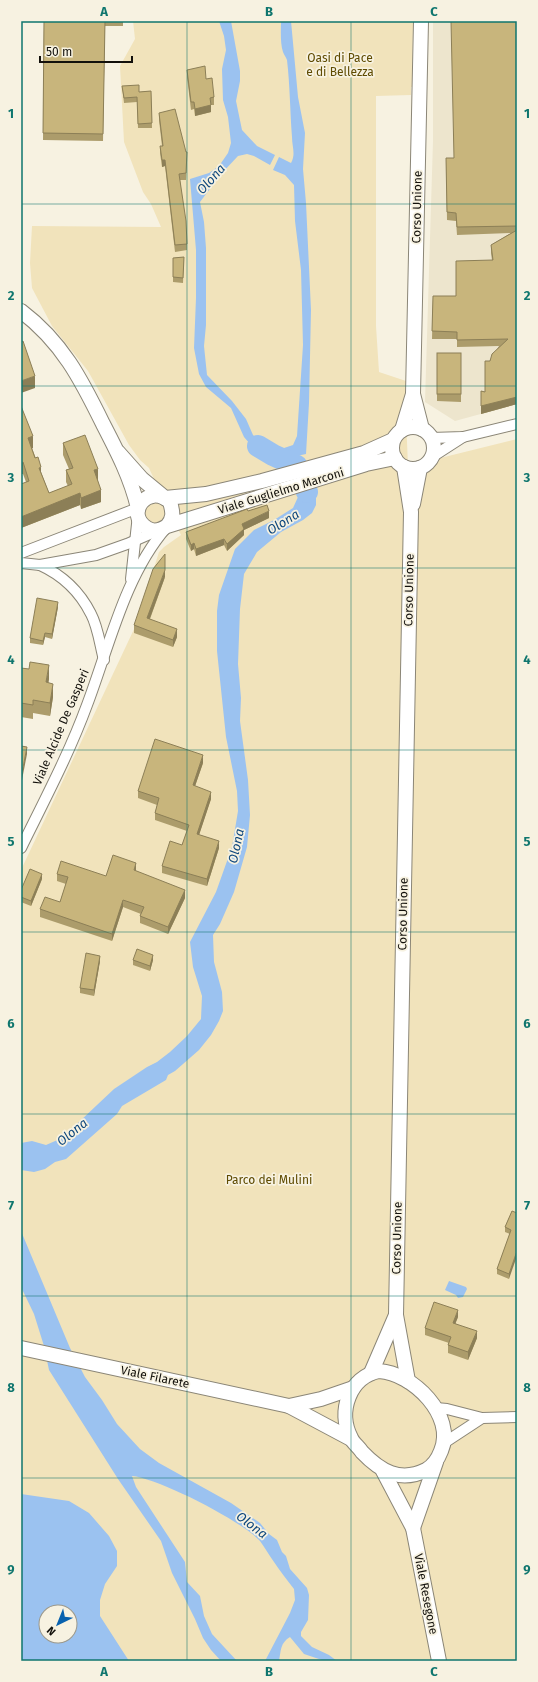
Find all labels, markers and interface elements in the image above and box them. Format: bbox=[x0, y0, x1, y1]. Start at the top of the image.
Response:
text: A bbox=[99, 4, 108, 19]
text: B bbox=[265, 4, 273, 19]
text: C bbox=[430, 4, 438, 19]
scale bar bbox=[40, 38, 132, 64]
text: 50 m bbox=[46, 45, 72, 59]
park label: Oasi di Pace e di Bellezza bbox=[306, 51, 374, 79]
text: 1 bbox=[8, 106, 14, 121]
text: 1 bbox=[524, 106, 530, 121]
water label: Olona bbox=[194, 161, 228, 197]
street label: Corso Unione bbox=[409, 171, 425, 243]
text: 2 bbox=[8, 288, 15, 303]
text: 2 bbox=[524, 288, 531, 303]
street label: Viale Guglielmo Marconi bbox=[216, 465, 346, 517]
text: 3 bbox=[7, 470, 15, 485]
text: 3 bbox=[523, 470, 531, 485]
water label: Olona bbox=[264, 506, 302, 538]
street label: Corso Unione bbox=[401, 554, 417, 626]
text: 4 bbox=[7, 652, 15, 667]
text: 4 bbox=[523, 652, 531, 667]
street label: Viale Alcide De Gasperi bbox=[30, 667, 92, 787]
water label: Olona bbox=[225, 827, 247, 865]
text: 5 bbox=[8, 834, 15, 849]
text: 5 bbox=[524, 834, 531, 849]
street label: Corso Unione bbox=[395, 878, 411, 950]
text: 6 bbox=[7, 1016, 15, 1031]
text: 6 bbox=[523, 1016, 531, 1031]
water label: Olona bbox=[54, 1115, 90, 1149]
park label: Parco dei Mulini bbox=[226, 1173, 312, 1187]
text: 7 bbox=[8, 1198, 14, 1213]
text: 7 bbox=[524, 1198, 530, 1213]
street label: Corso Unione bbox=[389, 1202, 405, 1274]
street label: Viale Filarete bbox=[119, 1363, 191, 1391]
text: 8 bbox=[7, 1380, 15, 1395]
text: 8 bbox=[523, 1380, 531, 1395]
water label: Olona bbox=[233, 1508, 271, 1542]
street label: Viale Resegone bbox=[411, 1552, 441, 1636]
text: 9 bbox=[7, 1562, 15, 1577]
text: 9 bbox=[523, 1562, 531, 1577]
north arrow bbox=[38, 1604, 78, 1644]
text: N bbox=[44, 1624, 59, 1638]
text: A bbox=[99, 1664, 108, 1679]
text: B bbox=[265, 1664, 273, 1679]
text: C bbox=[430, 1664, 438, 1679]

